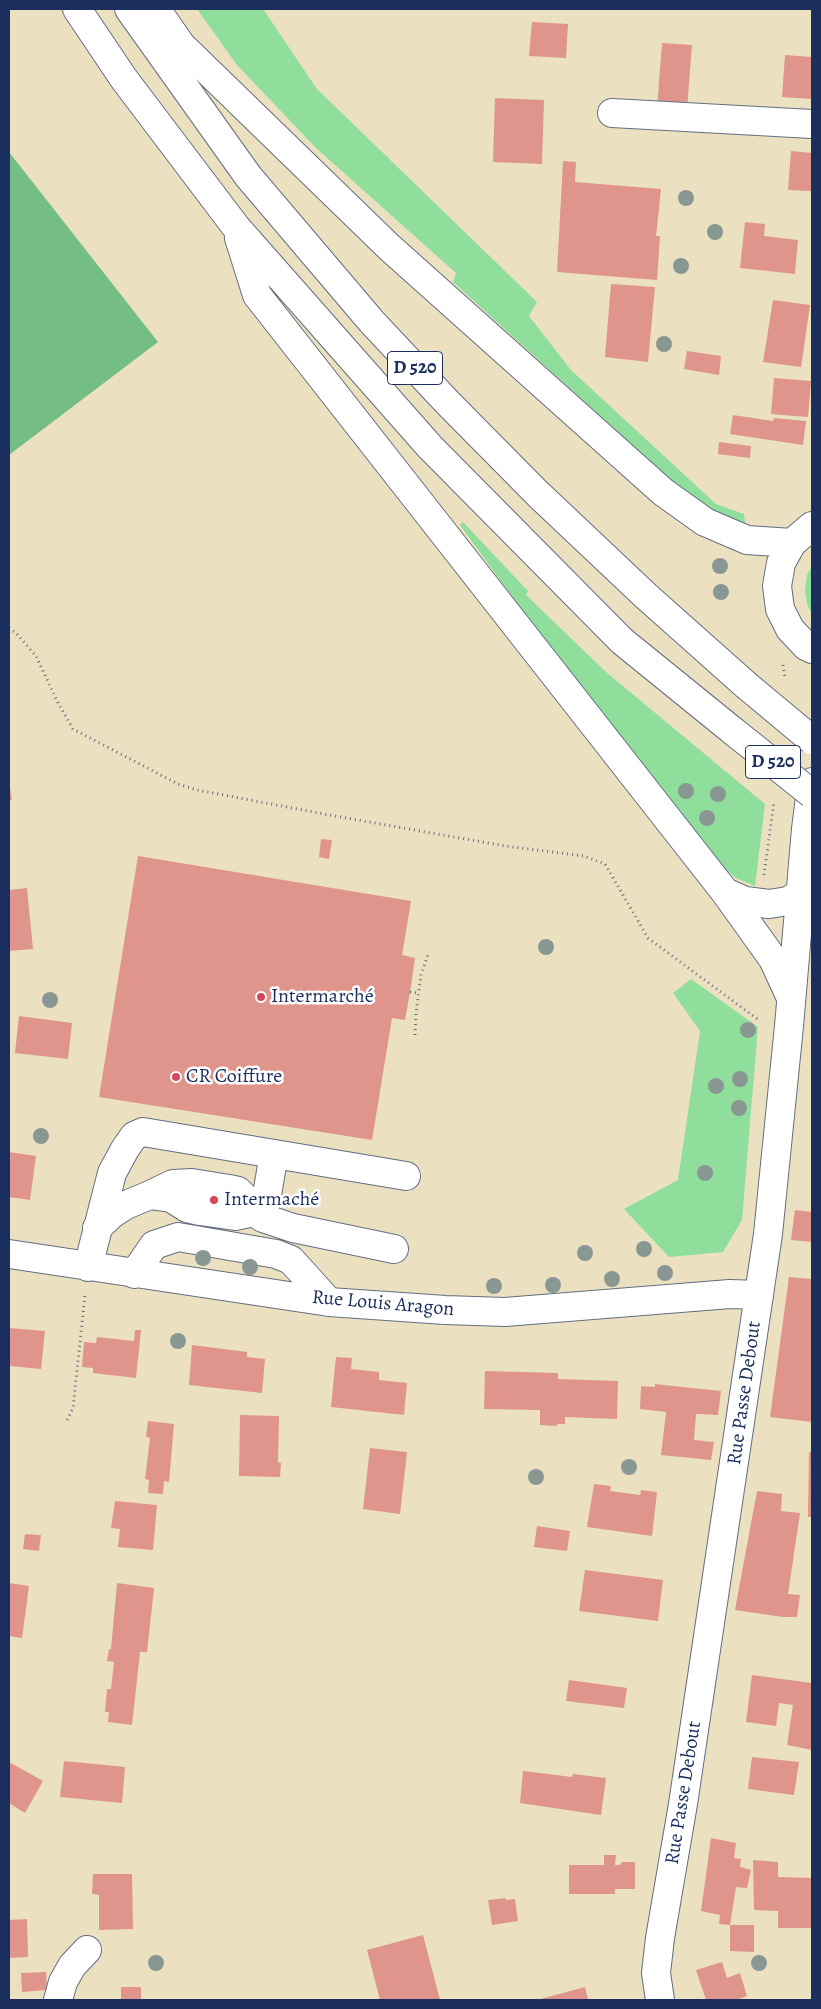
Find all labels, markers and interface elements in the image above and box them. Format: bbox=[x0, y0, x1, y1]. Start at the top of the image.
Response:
road number: D 520 bbox=[388, 352, 442, 384]
road number: D 520 bbox=[746, 746, 800, 779]
place label: Intermarché bbox=[271, 985, 374, 1009]
marker: Intermarché bbox=[255, 991, 267, 1003]
place label: CR Coiffure bbox=[186, 1065, 282, 1089]
marker: CR Coiffure bbox=[170, 1071, 182, 1083]
place label: Intermaché bbox=[224, 1188, 319, 1212]
marker: Intermaché bbox=[208, 1194, 220, 1206]
street label: Rue Louis Aragon bbox=[311, 1286, 455, 1322]
street label: Rue Passe Debout bbox=[723, 1320, 767, 1466]
street label: Rue Passe Debout bbox=[661, 1720, 707, 1866]

